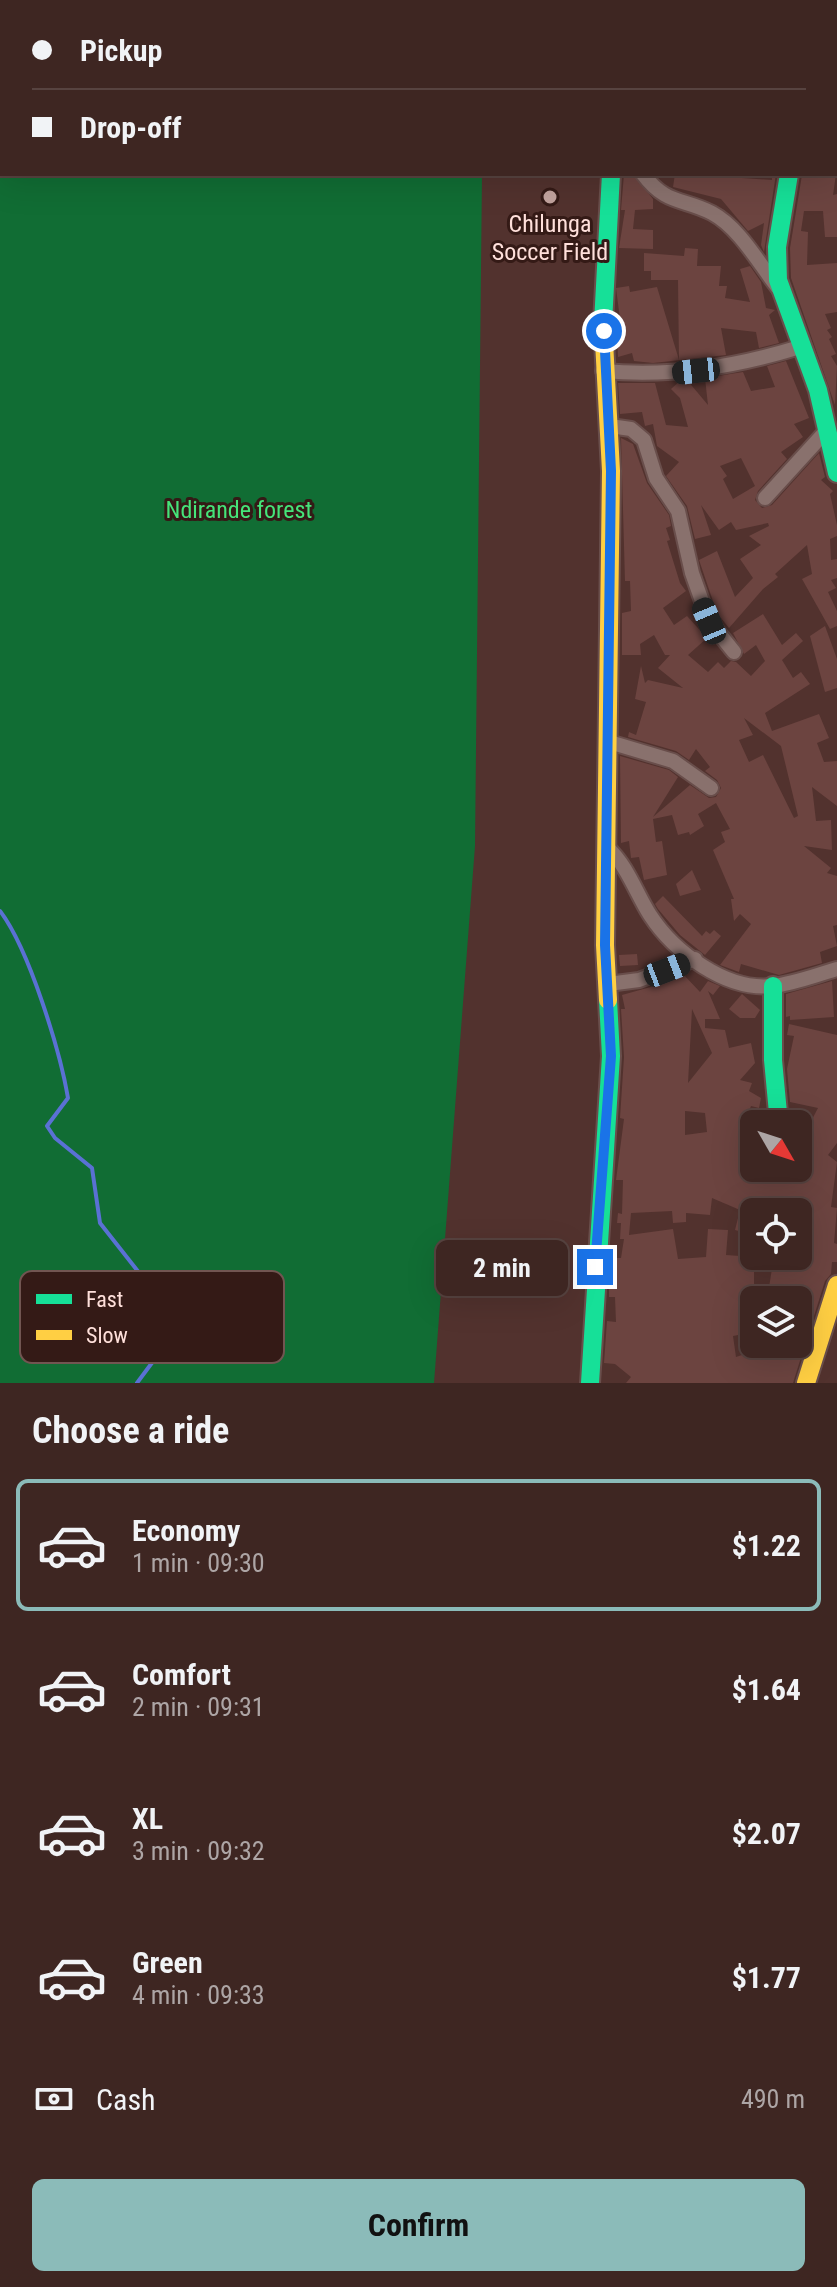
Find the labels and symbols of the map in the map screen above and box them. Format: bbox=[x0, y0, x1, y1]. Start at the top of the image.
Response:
marker: Chilunga Soccer Field bbox=[541, 188, 559, 206]
place label: Chilunga Soccer Field bbox=[492, 210, 608, 266]
route start bbox=[586, 313, 622, 349]
car bbox=[671, 357, 721, 385]
park label: Ndirande forest bbox=[166, 496, 312, 524]
car bbox=[689, 594, 729, 648]
car bbox=[640, 950, 694, 990]
north arrow bbox=[740, 1110, 812, 1182]
callout: 2 min bbox=[435, 1239, 567, 1295]
route end bbox=[577, 1249, 613, 1285]
legend bbox=[20, 1271, 284, 1363]
text: Fast bbox=[86, 1287, 123, 1312]
text: Slow bbox=[86, 1323, 128, 1348]

